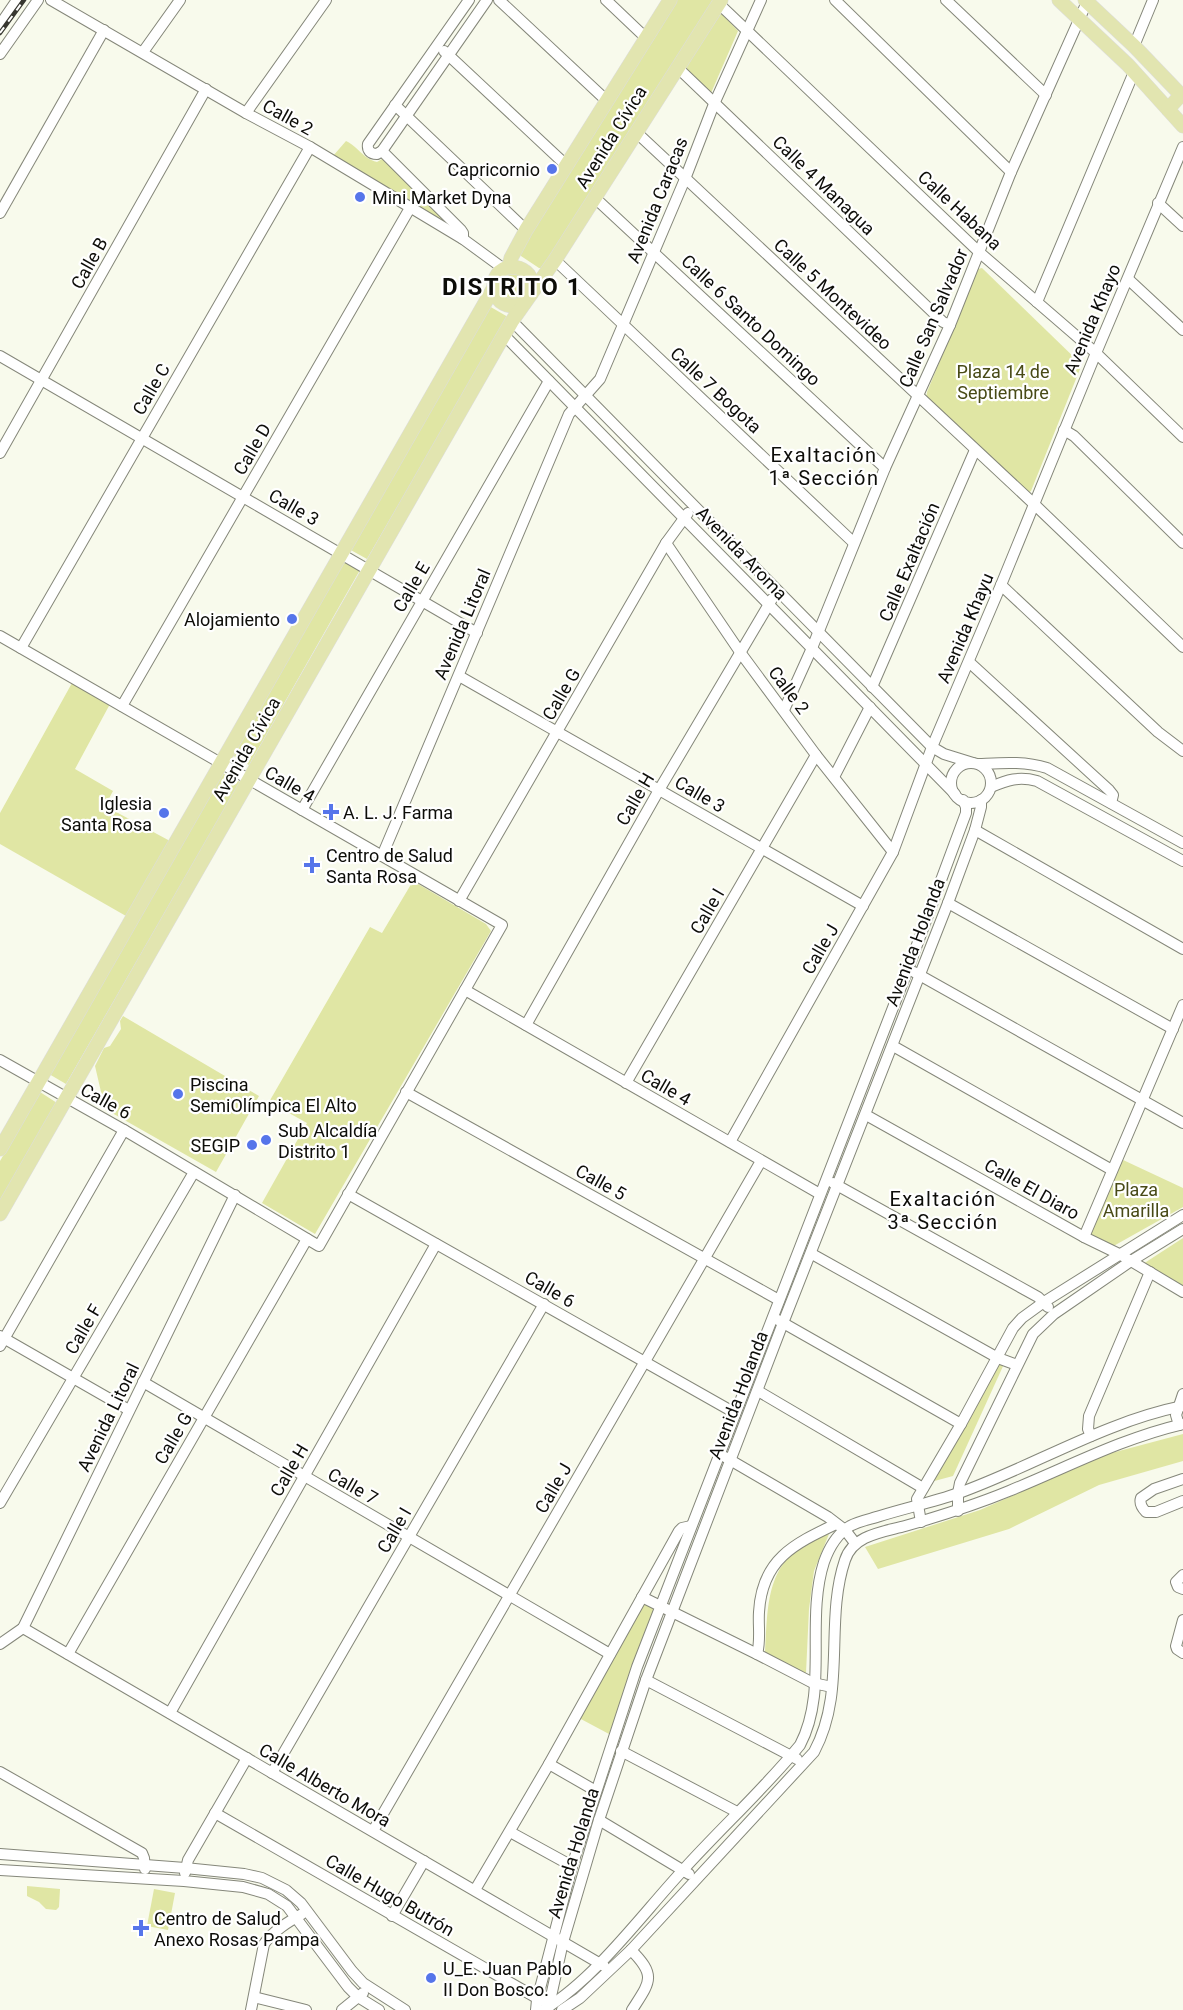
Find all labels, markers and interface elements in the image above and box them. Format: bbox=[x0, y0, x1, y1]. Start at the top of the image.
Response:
street label: Avenida Cívica bbox=[571, 82, 651, 192]
street label: Calle 2 bbox=[259, 95, 317, 139]
street label: Calle 4 Managua bbox=[769, 131, 879, 239]
street label: Avenida Caracas bbox=[622, 134, 692, 266]
place label: Capricornio bbox=[448, 159, 540, 180]
marker: Capricornio bbox=[545, 162, 559, 176]
street label: Calle Habana bbox=[914, 166, 1006, 254]
place label: Mini Market Dyna bbox=[372, 187, 511, 208]
marker: Mini Market Dyna bbox=[353, 190, 367, 204]
street label: Calle B bbox=[66, 234, 112, 292]
street label: Calle 5 Montevideo bbox=[770, 234, 896, 354]
street label: Calle San Salvador bbox=[894, 245, 972, 391]
street label: Calle 6 Santo Domingo bbox=[677, 250, 825, 390]
street label: Avenida Khayo bbox=[1059, 261, 1125, 377]
district label: DISTRITO 1 bbox=[442, 273, 582, 301]
street label: Calle 7 Bogota bbox=[666, 343, 766, 437]
street label: Calle C bbox=[128, 360, 174, 418]
park label: Plaza 14 de Septiembre bbox=[956, 361, 1050, 403]
street label: Calle D bbox=[229, 419, 275, 479]
district label: Exaltación 1ª Sección bbox=[769, 443, 879, 490]
street label: Calle 3 bbox=[265, 484, 323, 530]
street label: Calle Exaltación bbox=[874, 499, 944, 625]
street label: Avenida Aroma bbox=[692, 502, 792, 604]
street label: Calle E bbox=[388, 558, 434, 616]
street label: Avenida Litoral bbox=[429, 566, 495, 682]
street label: Avenida Khayu bbox=[932, 570, 998, 686]
place label: Alojamiento bbox=[184, 609, 280, 630]
marker: Alojamiento bbox=[285, 612, 299, 626]
street label: Calle 2 bbox=[764, 662, 814, 718]
street label: Calle G bbox=[538, 664, 584, 724]
street label: Avenida Cívica bbox=[208, 693, 284, 805]
street label: Calle 4 bbox=[261, 761, 319, 807]
street label: Calle H bbox=[612, 769, 658, 829]
street label: Calle 3 bbox=[671, 771, 729, 817]
place label: Iglesia Santa Rosa bbox=[61, 793, 152, 835]
place label: A. L. J. Farma bbox=[343, 802, 453, 823]
marker: A. L. J. Farma bbox=[324, 805, 338, 819]
marker: Iglesia Santa Rosa bbox=[157, 806, 171, 820]
place label: Centro de Salud Santa Rosa bbox=[326, 845, 453, 887]
marker: Centro de Salud Santa Rosa bbox=[303, 856, 321, 874]
street label: Avenida Holanda bbox=[881, 875, 949, 1009]
street label: Calle I bbox=[686, 884, 728, 938]
street label: Calle J bbox=[797, 920, 843, 978]
street label: Calle 4 bbox=[637, 1064, 695, 1110]
place label: Piscina SemiOlímpica El Alto bbox=[190, 1074, 357, 1116]
street label: Calle 6 bbox=[77, 1079, 135, 1123]
marker: Piscina SemiOlímpica El Alto bbox=[171, 1087, 185, 1101]
place label: Sub Alcaldía Distrito 1 bbox=[278, 1120, 377, 1162]
marker: Sub Alcaldía Distrito 1 bbox=[259, 1133, 273, 1147]
place label: SEGIP bbox=[191, 1135, 240, 1156]
marker: SEGIP bbox=[245, 1138, 259, 1152]
street label: Calle El Diaro bbox=[981, 1154, 1083, 1224]
street label: Calle 5 bbox=[572, 1160, 630, 1204]
park label: Plaza Amarilla bbox=[1103, 1179, 1169, 1221]
district label: Exaltación 3ª Sección bbox=[888, 1187, 998, 1234]
street label: Calle 6 bbox=[521, 1266, 579, 1312]
street label: Calle F bbox=[60, 1300, 106, 1358]
street label: Avenida Holanda bbox=[704, 1328, 772, 1462]
street label: Avenida Litoral bbox=[73, 1359, 143, 1475]
street label: Calle G bbox=[150, 1408, 196, 1468]
street label: Calle H bbox=[266, 1440, 312, 1500]
street label: Calle J bbox=[530, 1459, 576, 1517]
street label: Calle 7 bbox=[324, 1463, 382, 1509]
street label: Calle I bbox=[373, 1503, 415, 1557]
street label: Calle Alberto Mora bbox=[255, 1739, 395, 1831]
street label: Avenida Holanda bbox=[543, 1785, 603, 1921]
street label: Calle Hugo Butrón bbox=[322, 1850, 458, 1940]
place label: Centro de Salud Anexo Rosas Pampa bbox=[154, 1908, 320, 1950]
marker: Centro de Salud Anexo Rosas Pampa bbox=[132, 1919, 150, 1937]
place label: U_E. Juan Pablo II Don Bosco. bbox=[443, 1958, 572, 2000]
marker: U_E. Juan Pablo II Don Bosco. bbox=[424, 1971, 438, 1985]

